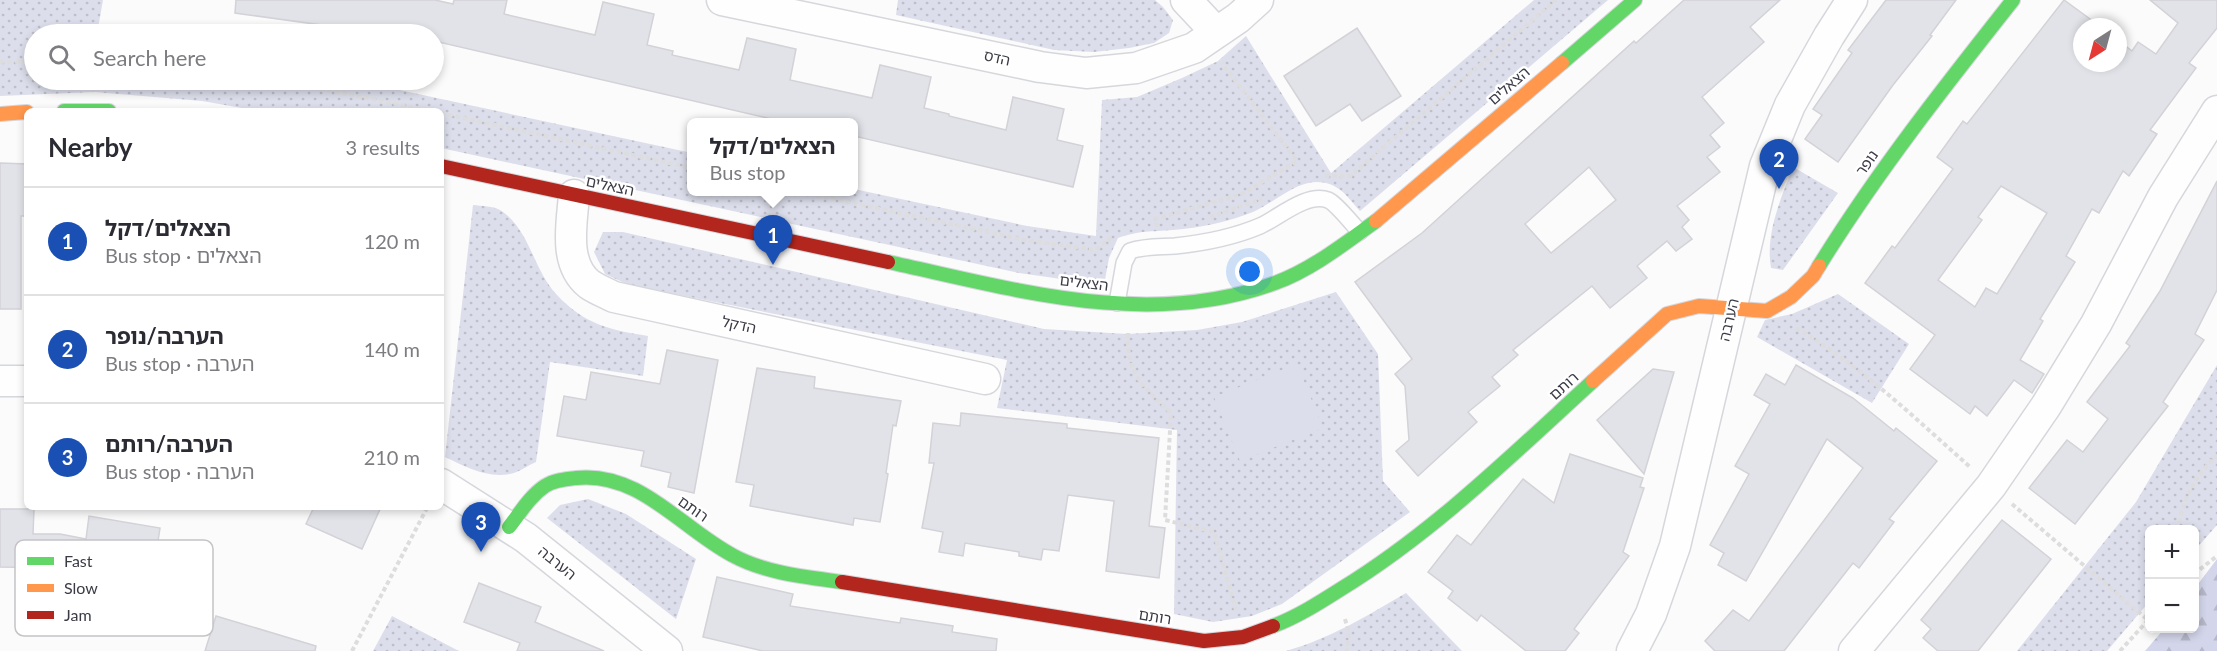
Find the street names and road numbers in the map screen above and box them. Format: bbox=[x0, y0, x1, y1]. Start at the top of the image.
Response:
street label: הדס bbox=[982, 45, 1012, 69]
street label: הצאלים bbox=[1484, 62, 1533, 108]
street label: נופר bbox=[1851, 146, 1881, 179]
street label: הצאלים bbox=[584, 171, 636, 199]
street label: הצאלים bbox=[1059, 270, 1110, 294]
street label: הערבה bbox=[1714, 297, 1742, 343]
street label: הדקל bbox=[720, 312, 758, 336]
street label: רותם bbox=[1545, 368, 1582, 403]
street label: רותם bbox=[675, 491, 712, 525]
street label: הערבה bbox=[535, 542, 580, 583]
street label: רותם bbox=[1137, 605, 1173, 627]

